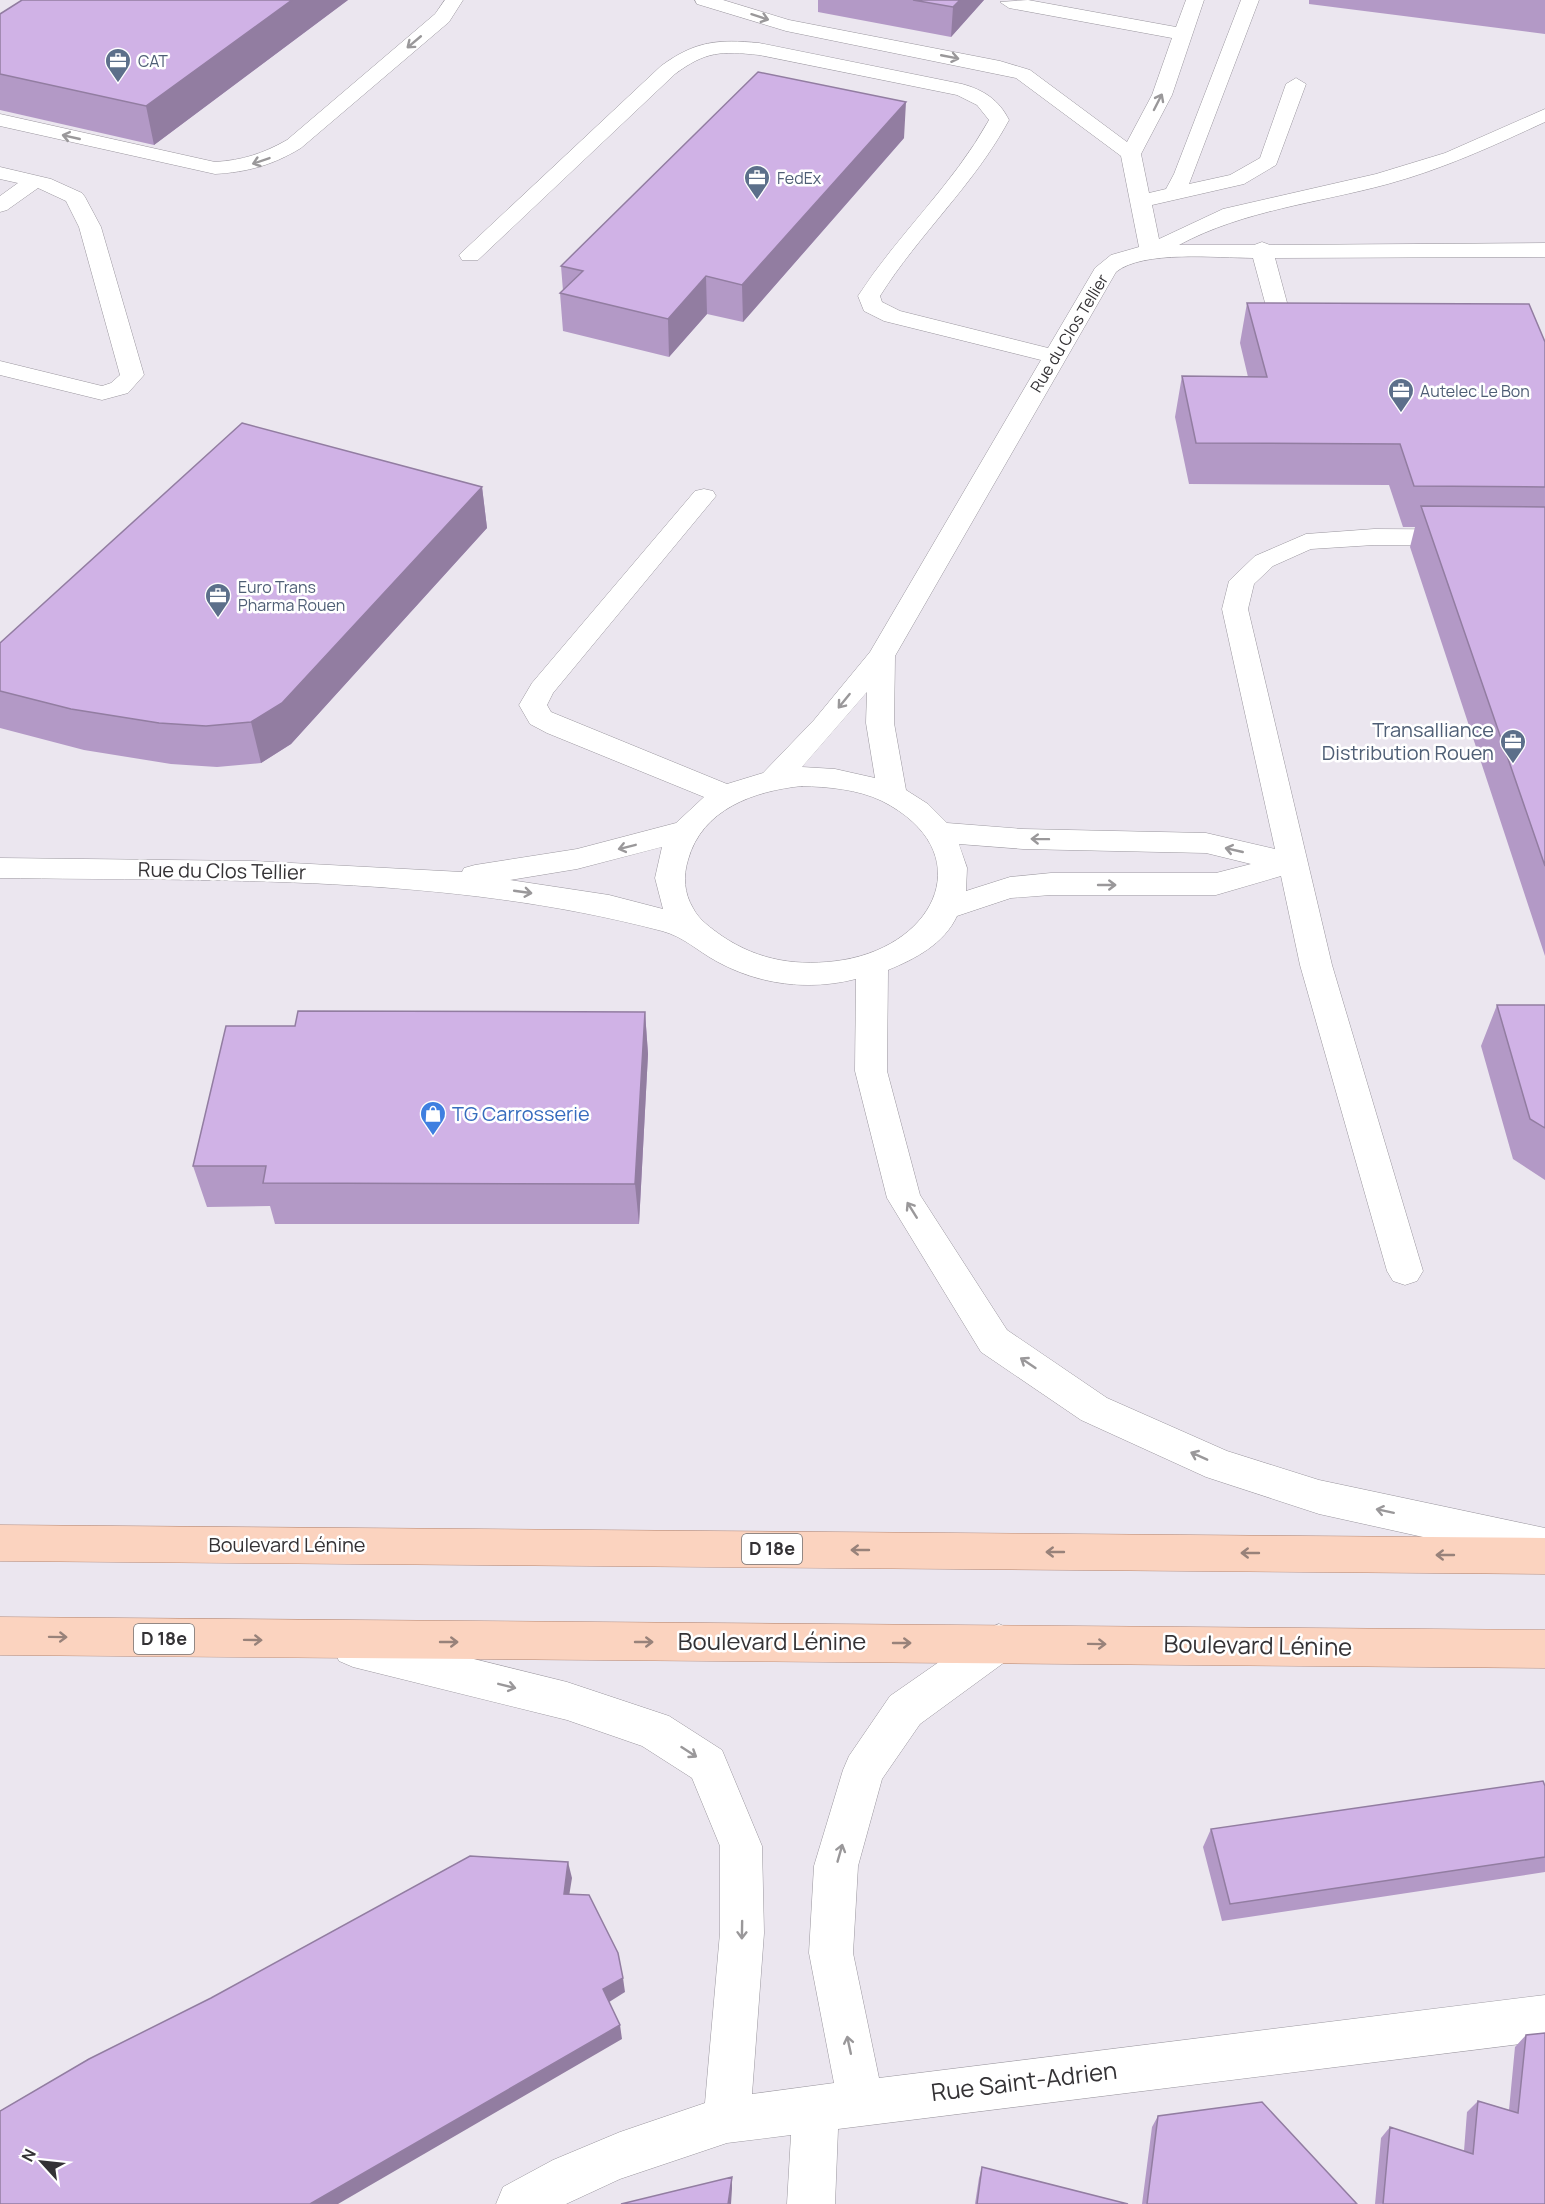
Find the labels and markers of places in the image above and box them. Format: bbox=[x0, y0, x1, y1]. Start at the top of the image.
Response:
office icon: CAT bbox=[103, 46, 133, 84]
place label: CAT bbox=[138, 50, 168, 72]
office icon: FedEx bbox=[742, 163, 772, 201]
place label: FedEx bbox=[777, 167, 822, 189]
office icon: Autelec Le Bon bbox=[1386, 376, 1416, 414]
place label: Autelec Le Bon bbox=[1420, 380, 1530, 402]
place label: Euro Trans Pharma Rouen bbox=[238, 576, 345, 616]
office icon: Euro Trans Pharma Rouen bbox=[203, 581, 233, 619]
place label: Transalliance Distribution Rouen bbox=[1322, 716, 1494, 766]
office icon: Transalliance Distribution Rouen bbox=[1498, 727, 1528, 765]
shop icon: TG Carrosserie bbox=[418, 1099, 448, 1137]
place label: TG Carrosserie bbox=[452, 1100, 590, 1127]

